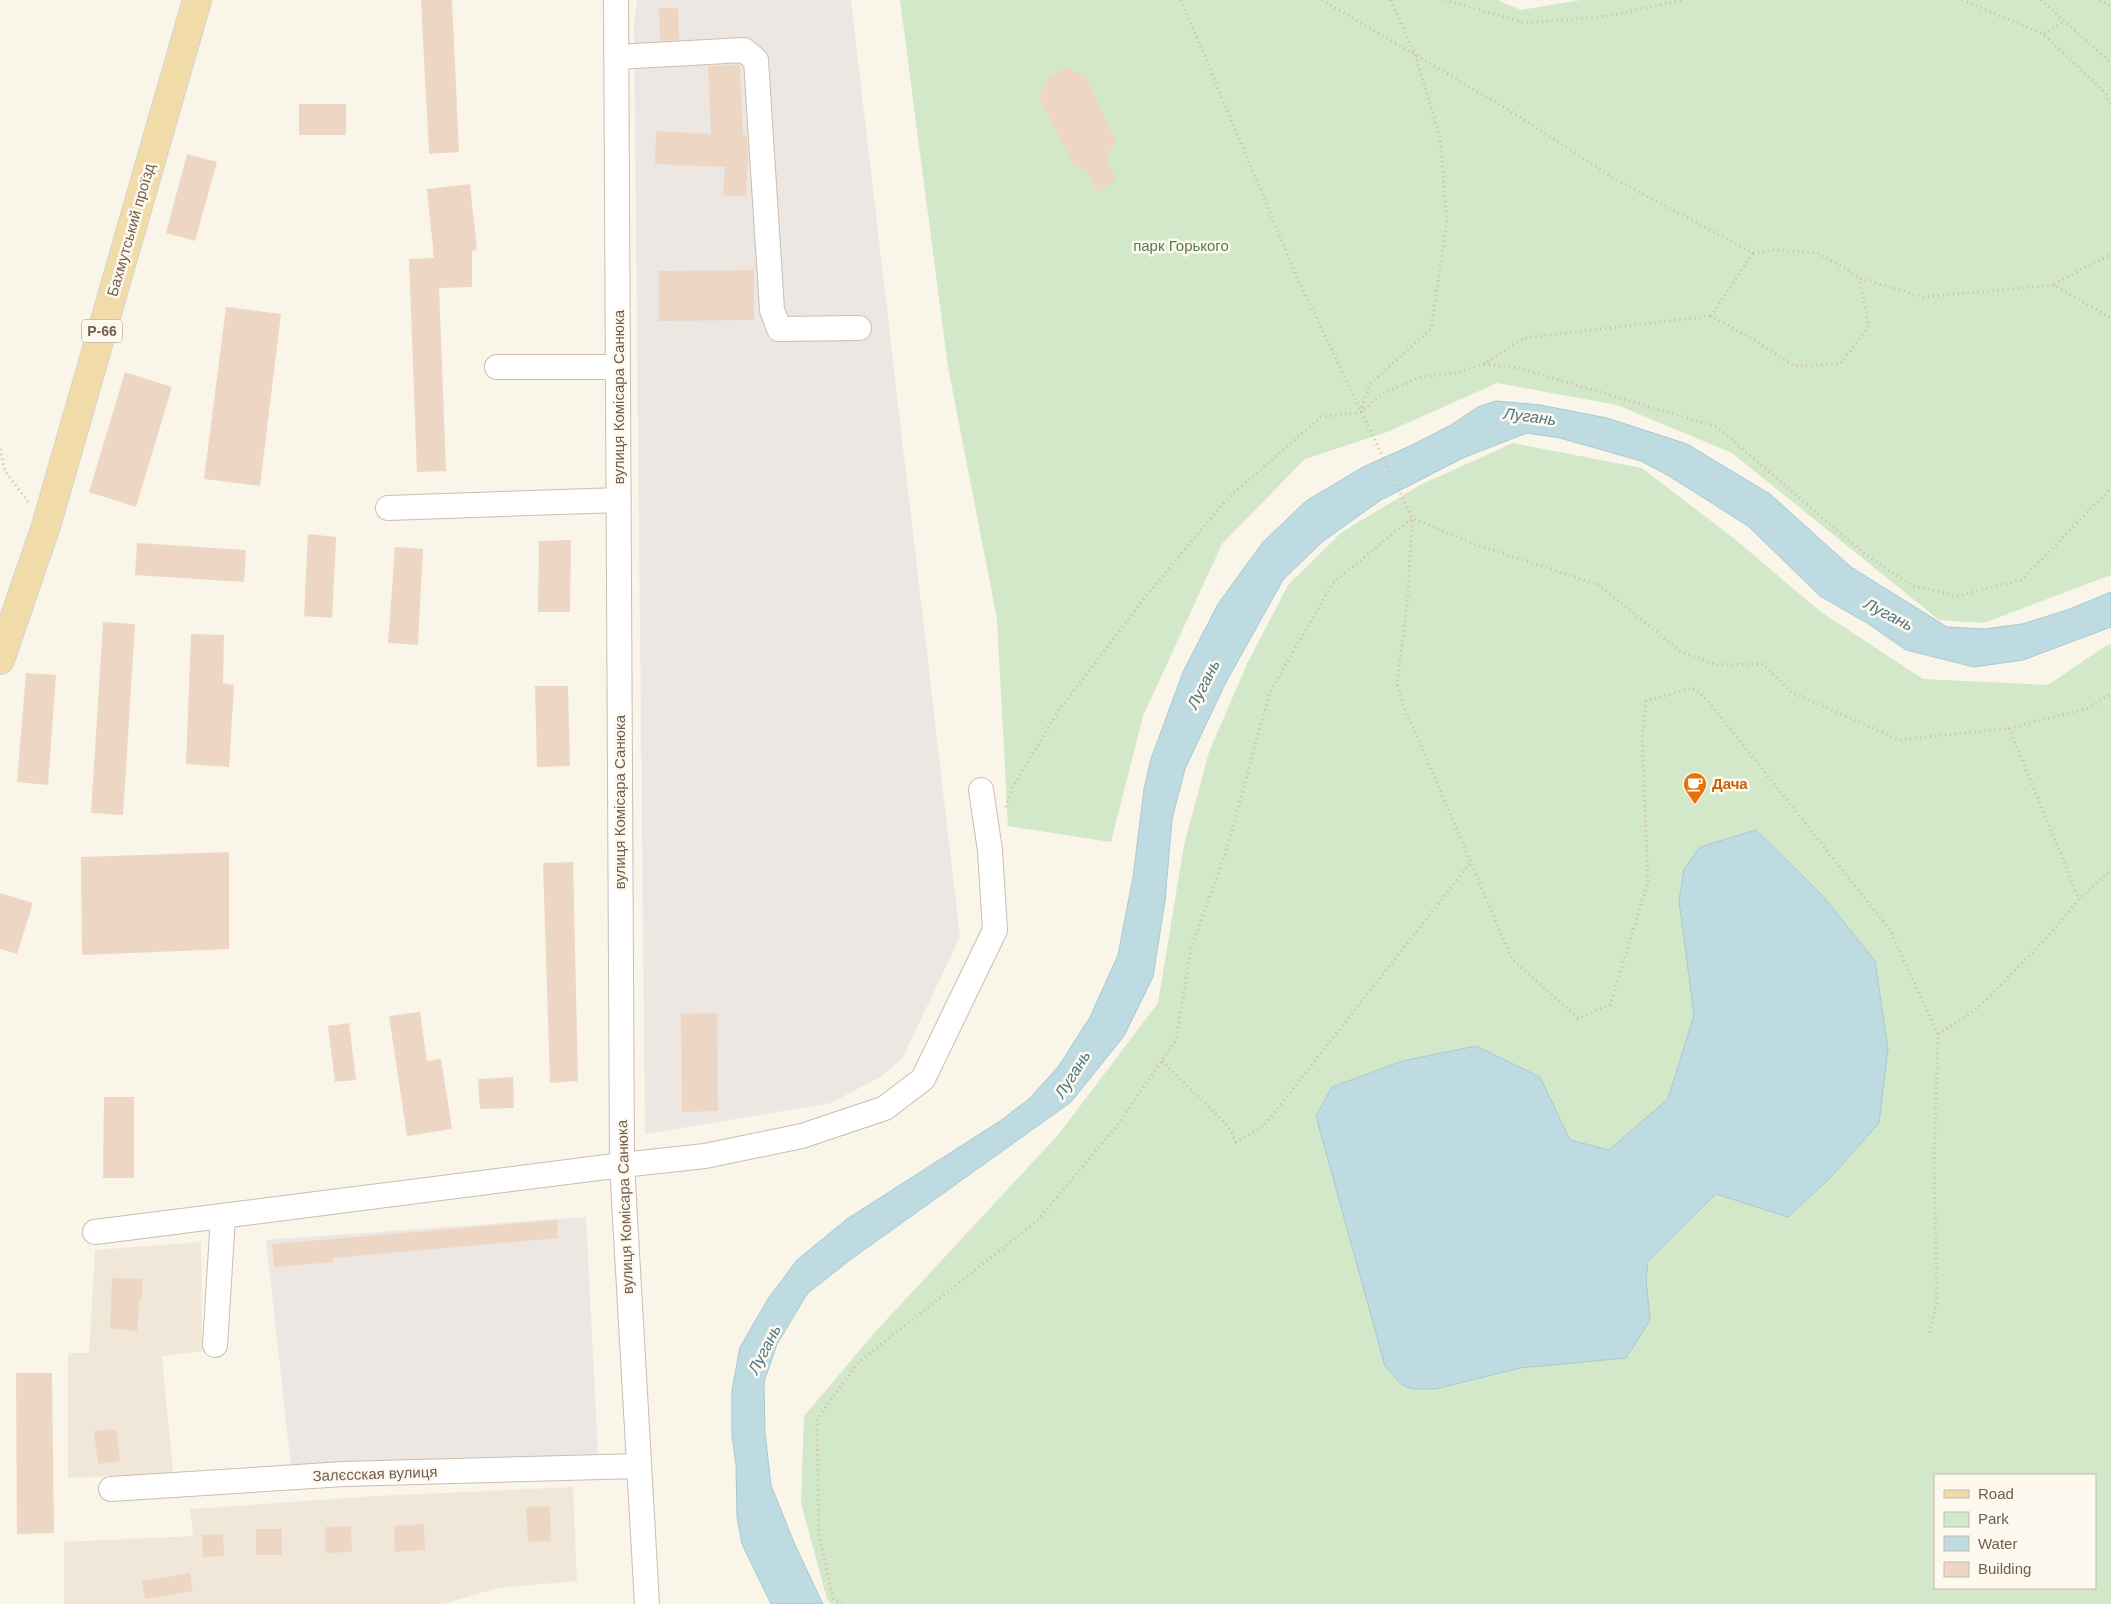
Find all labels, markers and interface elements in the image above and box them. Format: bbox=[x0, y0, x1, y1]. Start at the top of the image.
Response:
street label: Бахмутський проїзд bbox=[103, 161, 158, 298]
park label: парк Горького bbox=[1133, 237, 1229, 254]
street label: вулиця Комісара Санюка bbox=[610, 309, 627, 484]
road number: Р-66 bbox=[82, 320, 122, 342]
water label: Лугань bbox=[1502, 405, 1557, 428]
water label: Лугань bbox=[1861, 594, 1916, 634]
water label: Лугань bbox=[1183, 657, 1223, 712]
street label: вулиця Комісара Санюка bbox=[611, 714, 628, 889]
cafe icon: Дача bbox=[1682, 771, 1708, 805]
place label: Дача bbox=[1712, 775, 1748, 792]
water label: Лугань bbox=[1051, 1047, 1094, 1102]
street label: вулиця Комісара Санюка bbox=[613, 1119, 636, 1294]
water label: Лугань bbox=[744, 1322, 784, 1377]
street label: Залєсская вулиця bbox=[312, 1463, 438, 1484]
legend bbox=[1934, 1474, 2096, 1589]
text: Road bbox=[1978, 1485, 2014, 1502]
text: Park bbox=[1978, 1510, 2009, 1527]
text: Water bbox=[1978, 1535, 2017, 1552]
text: Building bbox=[1978, 1560, 2031, 1577]

